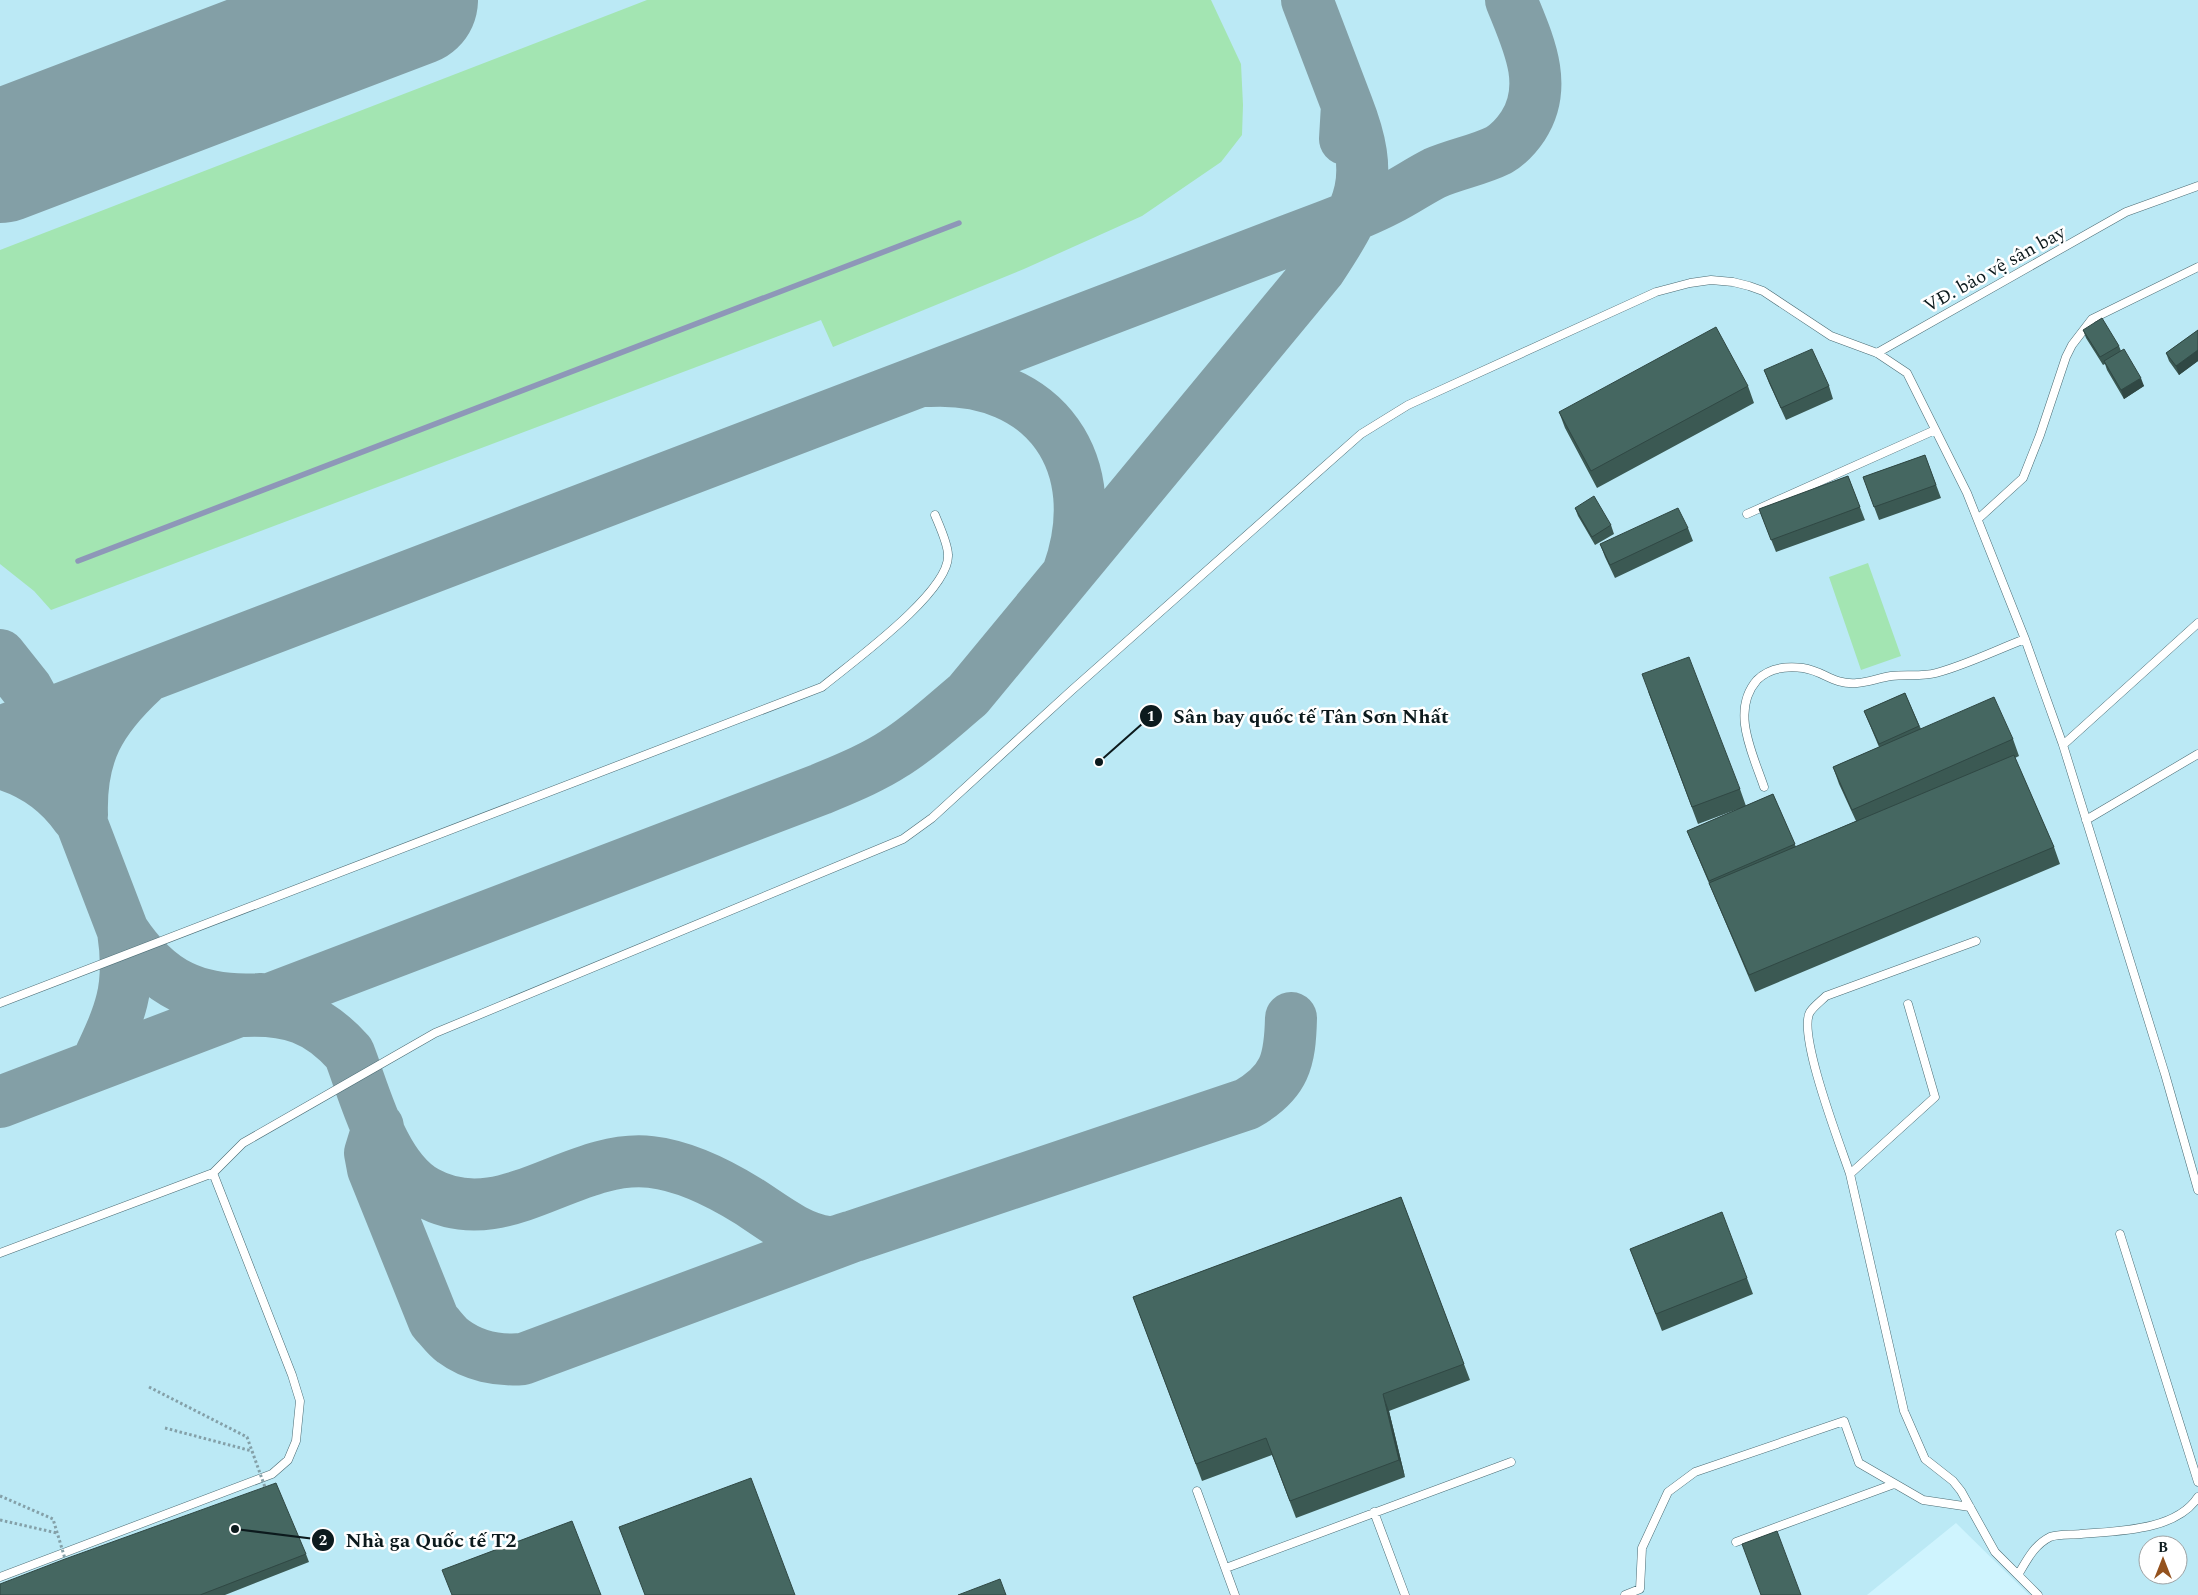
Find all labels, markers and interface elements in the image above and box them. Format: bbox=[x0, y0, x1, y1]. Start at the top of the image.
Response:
street label: VĐ. bảo vệ sân bay bbox=[1919, 218, 2072, 320]
callout: Sân bay quốc tế Tân Sơn Nhất bbox=[1138, 698, 1459, 733]
text: Sân bay quốc tế Tân Sơn Nhất bbox=[1173, 702, 1449, 732]
text: 1 bbox=[1147, 705, 1155, 728]
callout: Nhà ga Quốc tế T2 bbox=[310, 1522, 527, 1557]
text: Nhà ga Quốc tế T2 bbox=[345, 1526, 517, 1556]
text: 2 bbox=[319, 1529, 327, 1552]
north arrow bbox=[2138, 1535, 2188, 1585]
text: B bbox=[2158, 1537, 2168, 1558]

